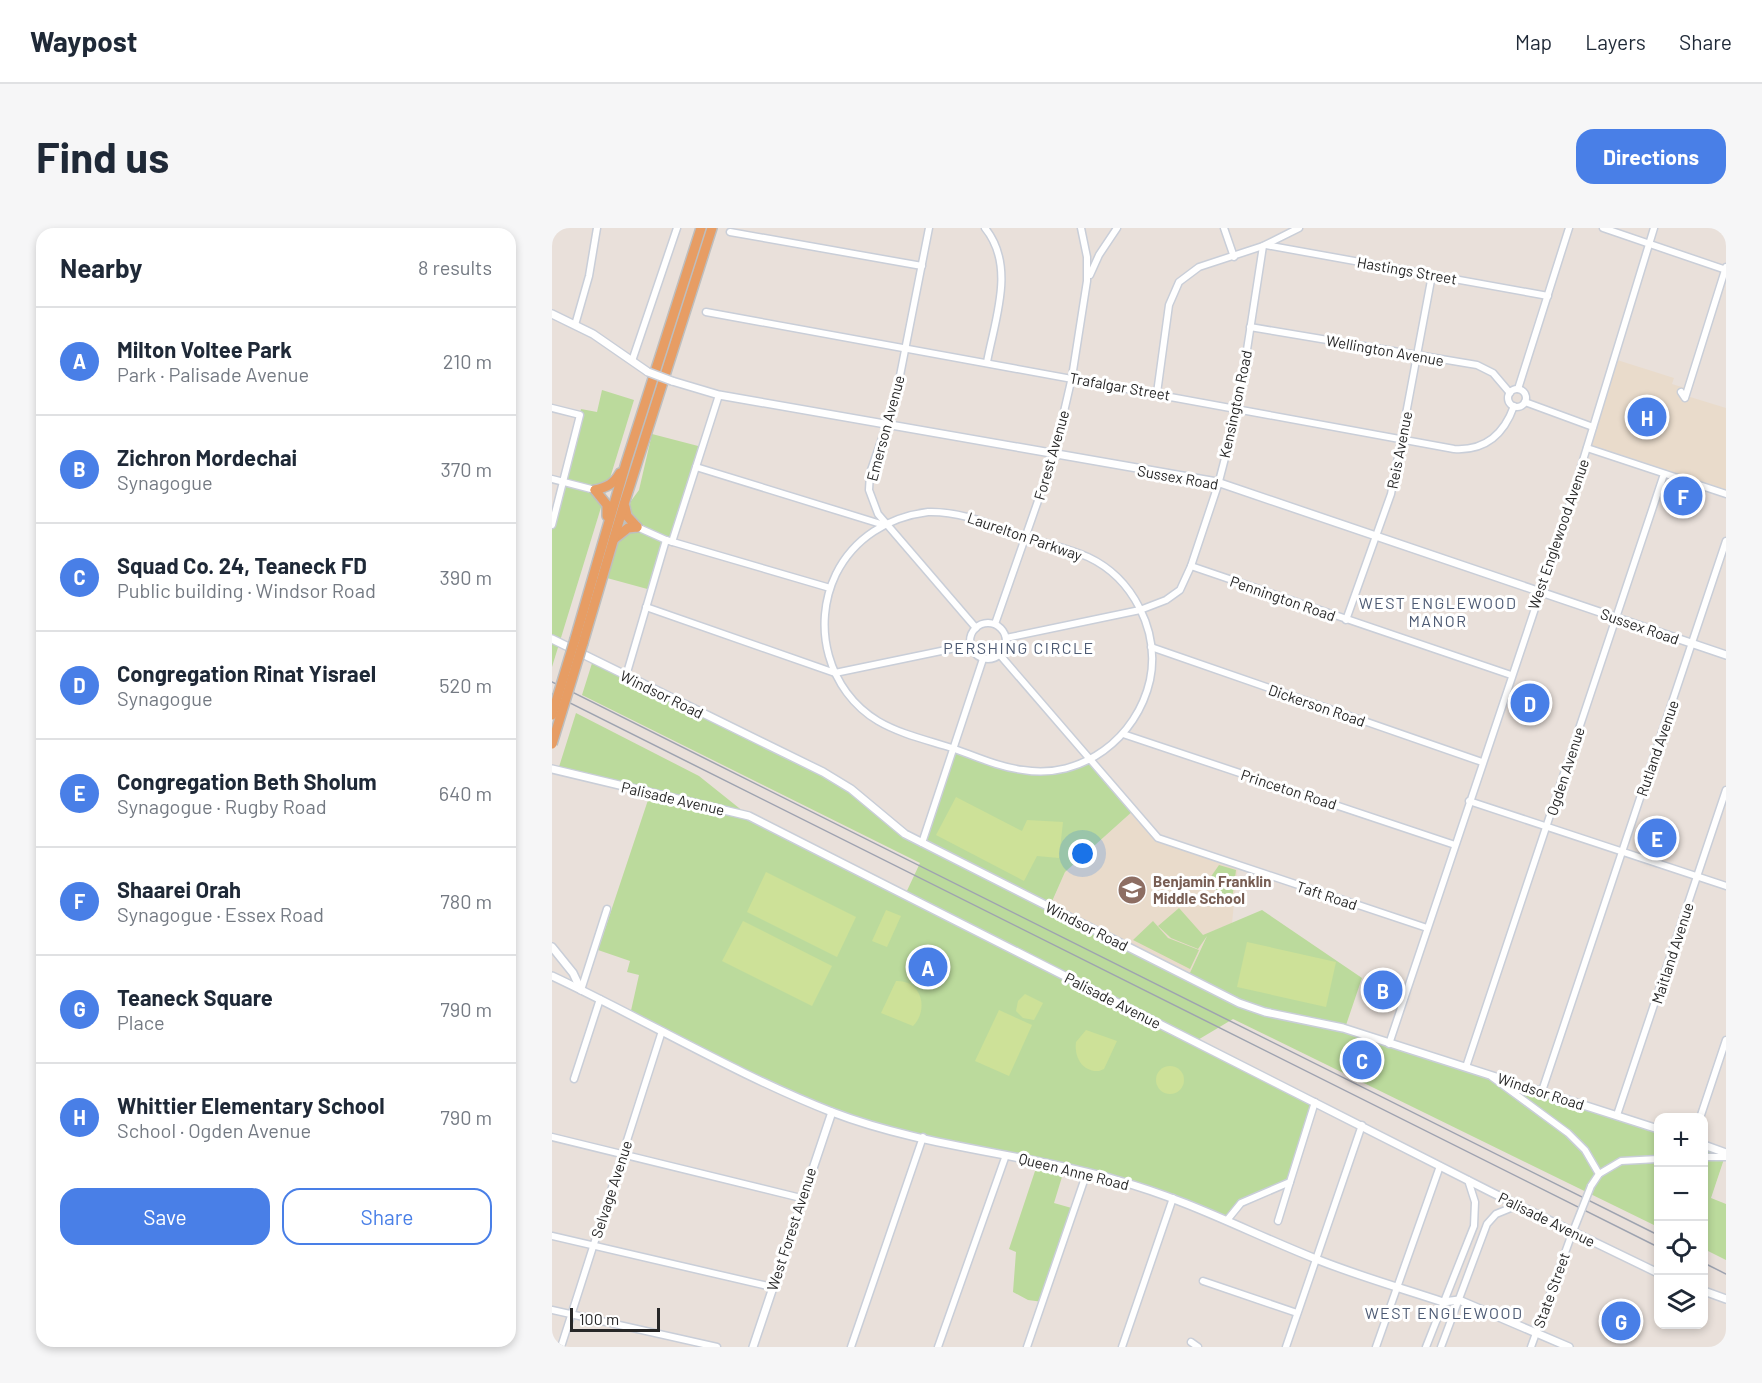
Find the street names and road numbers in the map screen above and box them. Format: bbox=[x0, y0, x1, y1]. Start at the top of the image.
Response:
street label: Hastings Street bbox=[1356, 252, 1458, 288]
street label: Wellington Avenue bbox=[1325, 331, 1445, 369]
street label: Kensington Road bbox=[1215, 348, 1255, 460]
street label: Trafalgar Street bbox=[1068, 368, 1172, 404]
street label: Emerson Avenue bbox=[862, 373, 908, 483]
street label: Forest Avenue bbox=[1030, 408, 1072, 502]
street label: Reis Avenue bbox=[1383, 410, 1415, 490]
street label: West Englewood Avenue bbox=[1524, 456, 1592, 612]
street label: Sussex Road bbox=[1136, 461, 1220, 493]
street label: Laurelton Parkway bbox=[965, 508, 1085, 564]
street label: Pennington Road bbox=[1228, 572, 1338, 624]
street label: Sussex Road bbox=[1598, 604, 1682, 648]
street label: Windsor Road bbox=[618, 666, 706, 722]
street label: Dickerson Road bbox=[1266, 680, 1368, 730]
street label: Rutland Avenue bbox=[1632, 697, 1682, 799]
street label: Ogden Avenue bbox=[1542, 724, 1588, 818]
street label: Princeton Road bbox=[1239, 765, 1339, 813]
street label: Palisade Avenue bbox=[620, 777, 726, 819]
street label: Taft Road bbox=[1294, 877, 1360, 913]
street label: Windsor Road bbox=[1043, 898, 1131, 954]
street label: Maitland Avenue bbox=[1647, 900, 1697, 1006]
street label: Palisade Avenue bbox=[1062, 968, 1164, 1032]
street label: Windsor Road bbox=[1495, 1069, 1587, 1113]
street label: Selvage Avenue bbox=[587, 1138, 635, 1240]
street label: Queen Anne Road bbox=[1017, 1149, 1131, 1193]
street label: West Forest Avenue bbox=[763, 1165, 819, 1293]
street label: Palisade Avenue bbox=[1496, 1188, 1598, 1250]
street label: State Street bbox=[1529, 1250, 1573, 1330]

